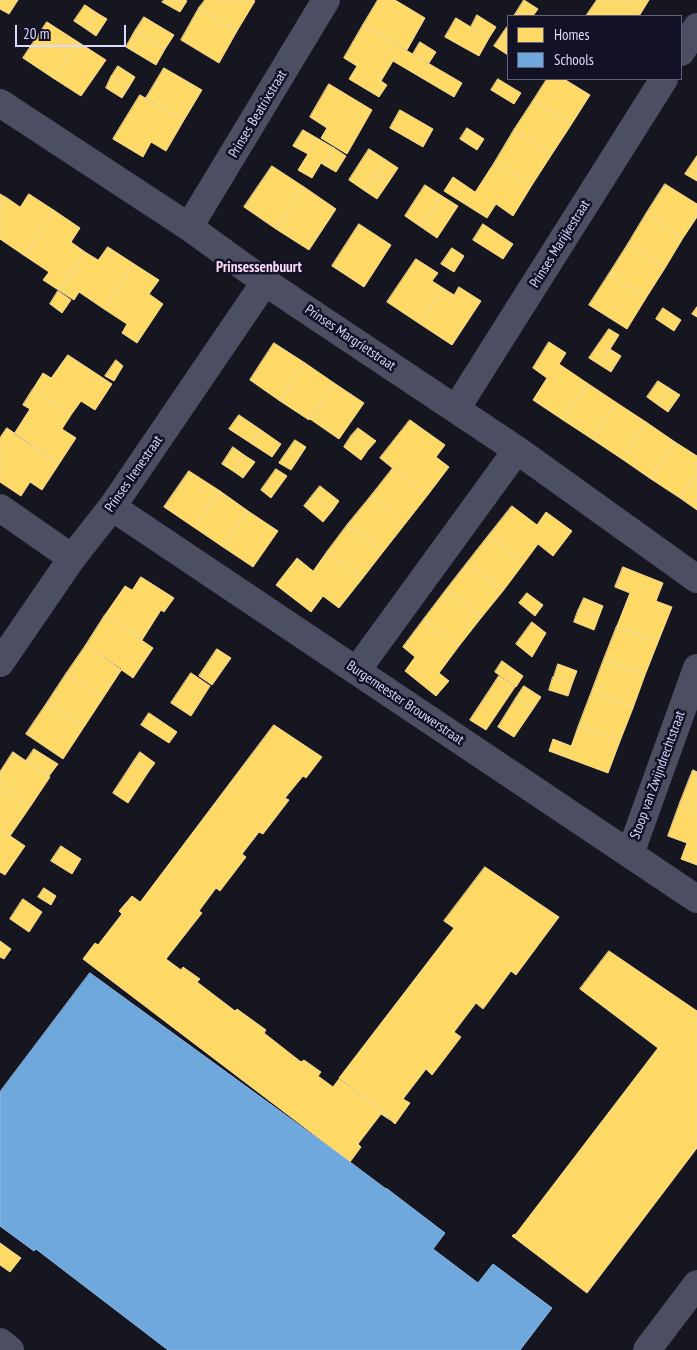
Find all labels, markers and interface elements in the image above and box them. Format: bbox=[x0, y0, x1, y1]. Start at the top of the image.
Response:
scale bar bbox=[18, 15, 129, 47]
legend bbox=[507, 15, 682, 80]
text: 20 m bbox=[23, 24, 49, 43]
text: Homes bbox=[554, 25, 590, 44]
text: Schools bbox=[554, 50, 594, 69]
street label: Prinses Beatrixstraat bbox=[225, 67, 291, 161]
street label: Prinses Marijkestraat bbox=[526, 197, 594, 291]
district label: Prinsessenbuurt bbox=[216, 259, 302, 277]
street label: Prinses Margrietstraat bbox=[302, 302, 398, 374]
street label: Prinses Irenestraat bbox=[101, 433, 167, 515]
street label: Burgemeester Brouwerstraat bbox=[343, 658, 467, 748]
street label: Stoop van Zwijndrechtstraat bbox=[627, 709, 689, 841]

